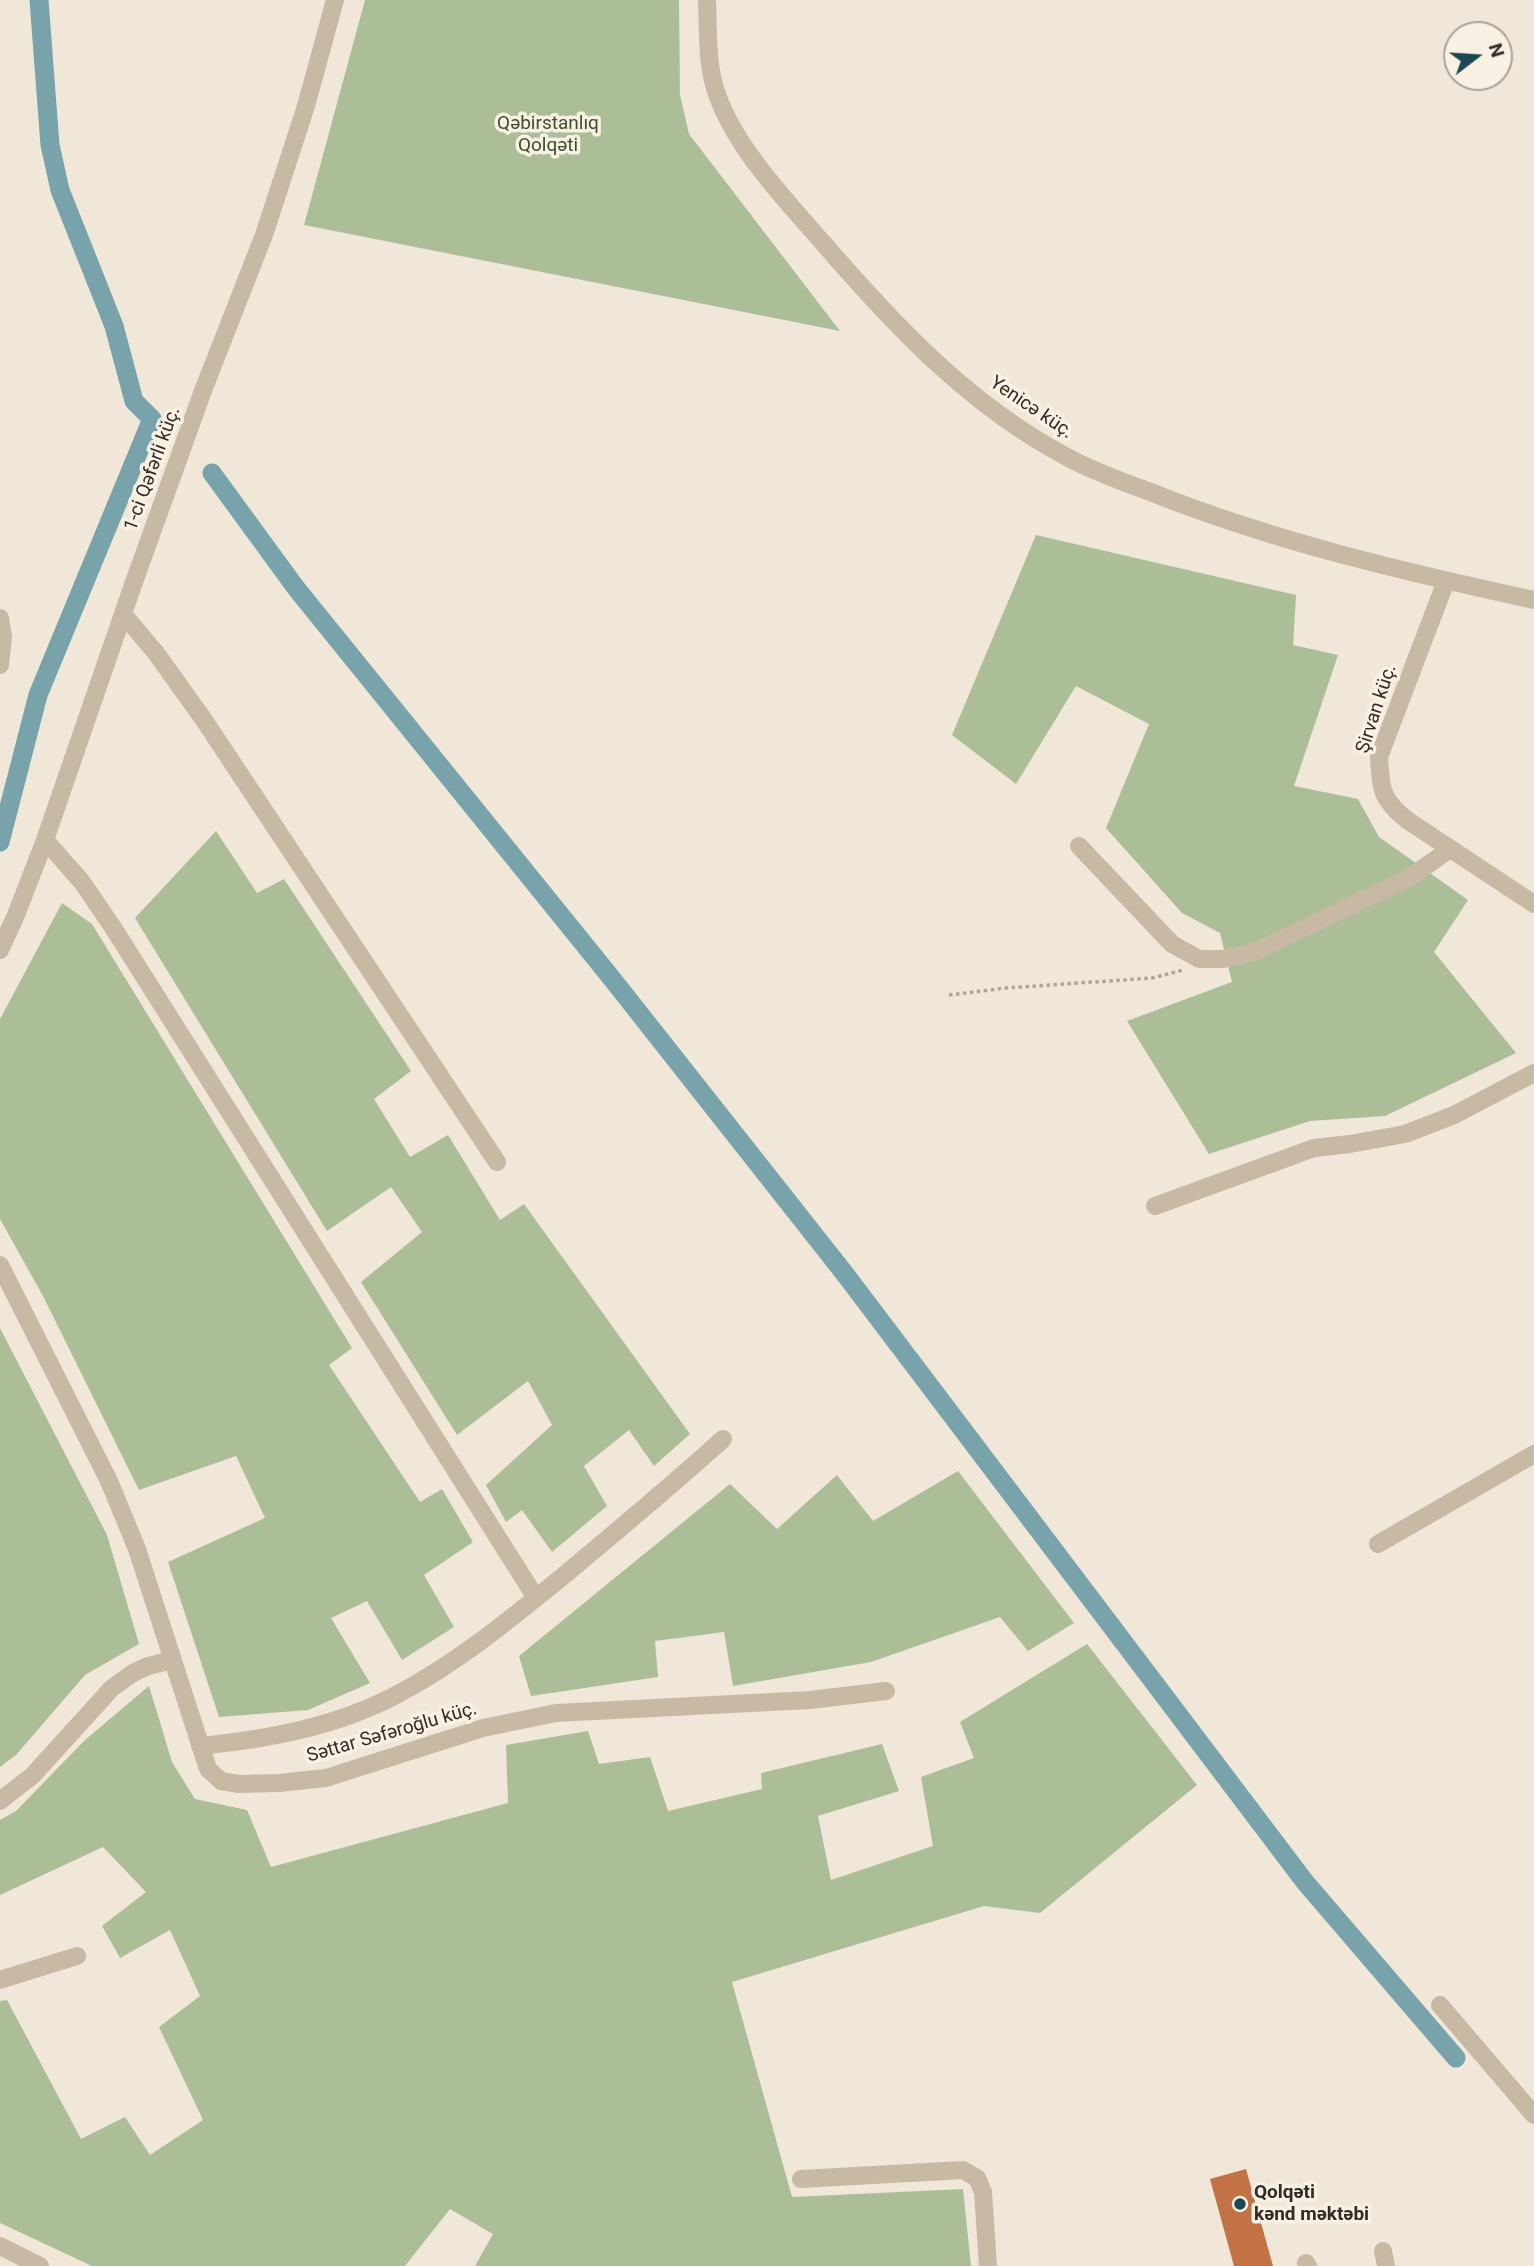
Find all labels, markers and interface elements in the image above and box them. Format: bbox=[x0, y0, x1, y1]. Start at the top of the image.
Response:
north arrow bbox=[1443, 21, 1513, 91]
text: N bbox=[1484, 41, 1510, 60]
park label: Qəbirstanlıq Qolqəti bbox=[497, 113, 599, 157]
street label: Yenicə küç. bbox=[985, 372, 1077, 444]
street label: 1-ci Qəfərli küç. bbox=[120, 404, 186, 534]
street label: Şirvan küç. bbox=[1352, 662, 1402, 756]
street label: Səttar Səfəroğlu küç. bbox=[304, 1698, 480, 1768]
place label: Qolqəti kənd məktəbi bbox=[1254, 2182, 1369, 2226]
marker: Qolqəti kənd məktəbi bbox=[1232, 2196, 1248, 2212]

